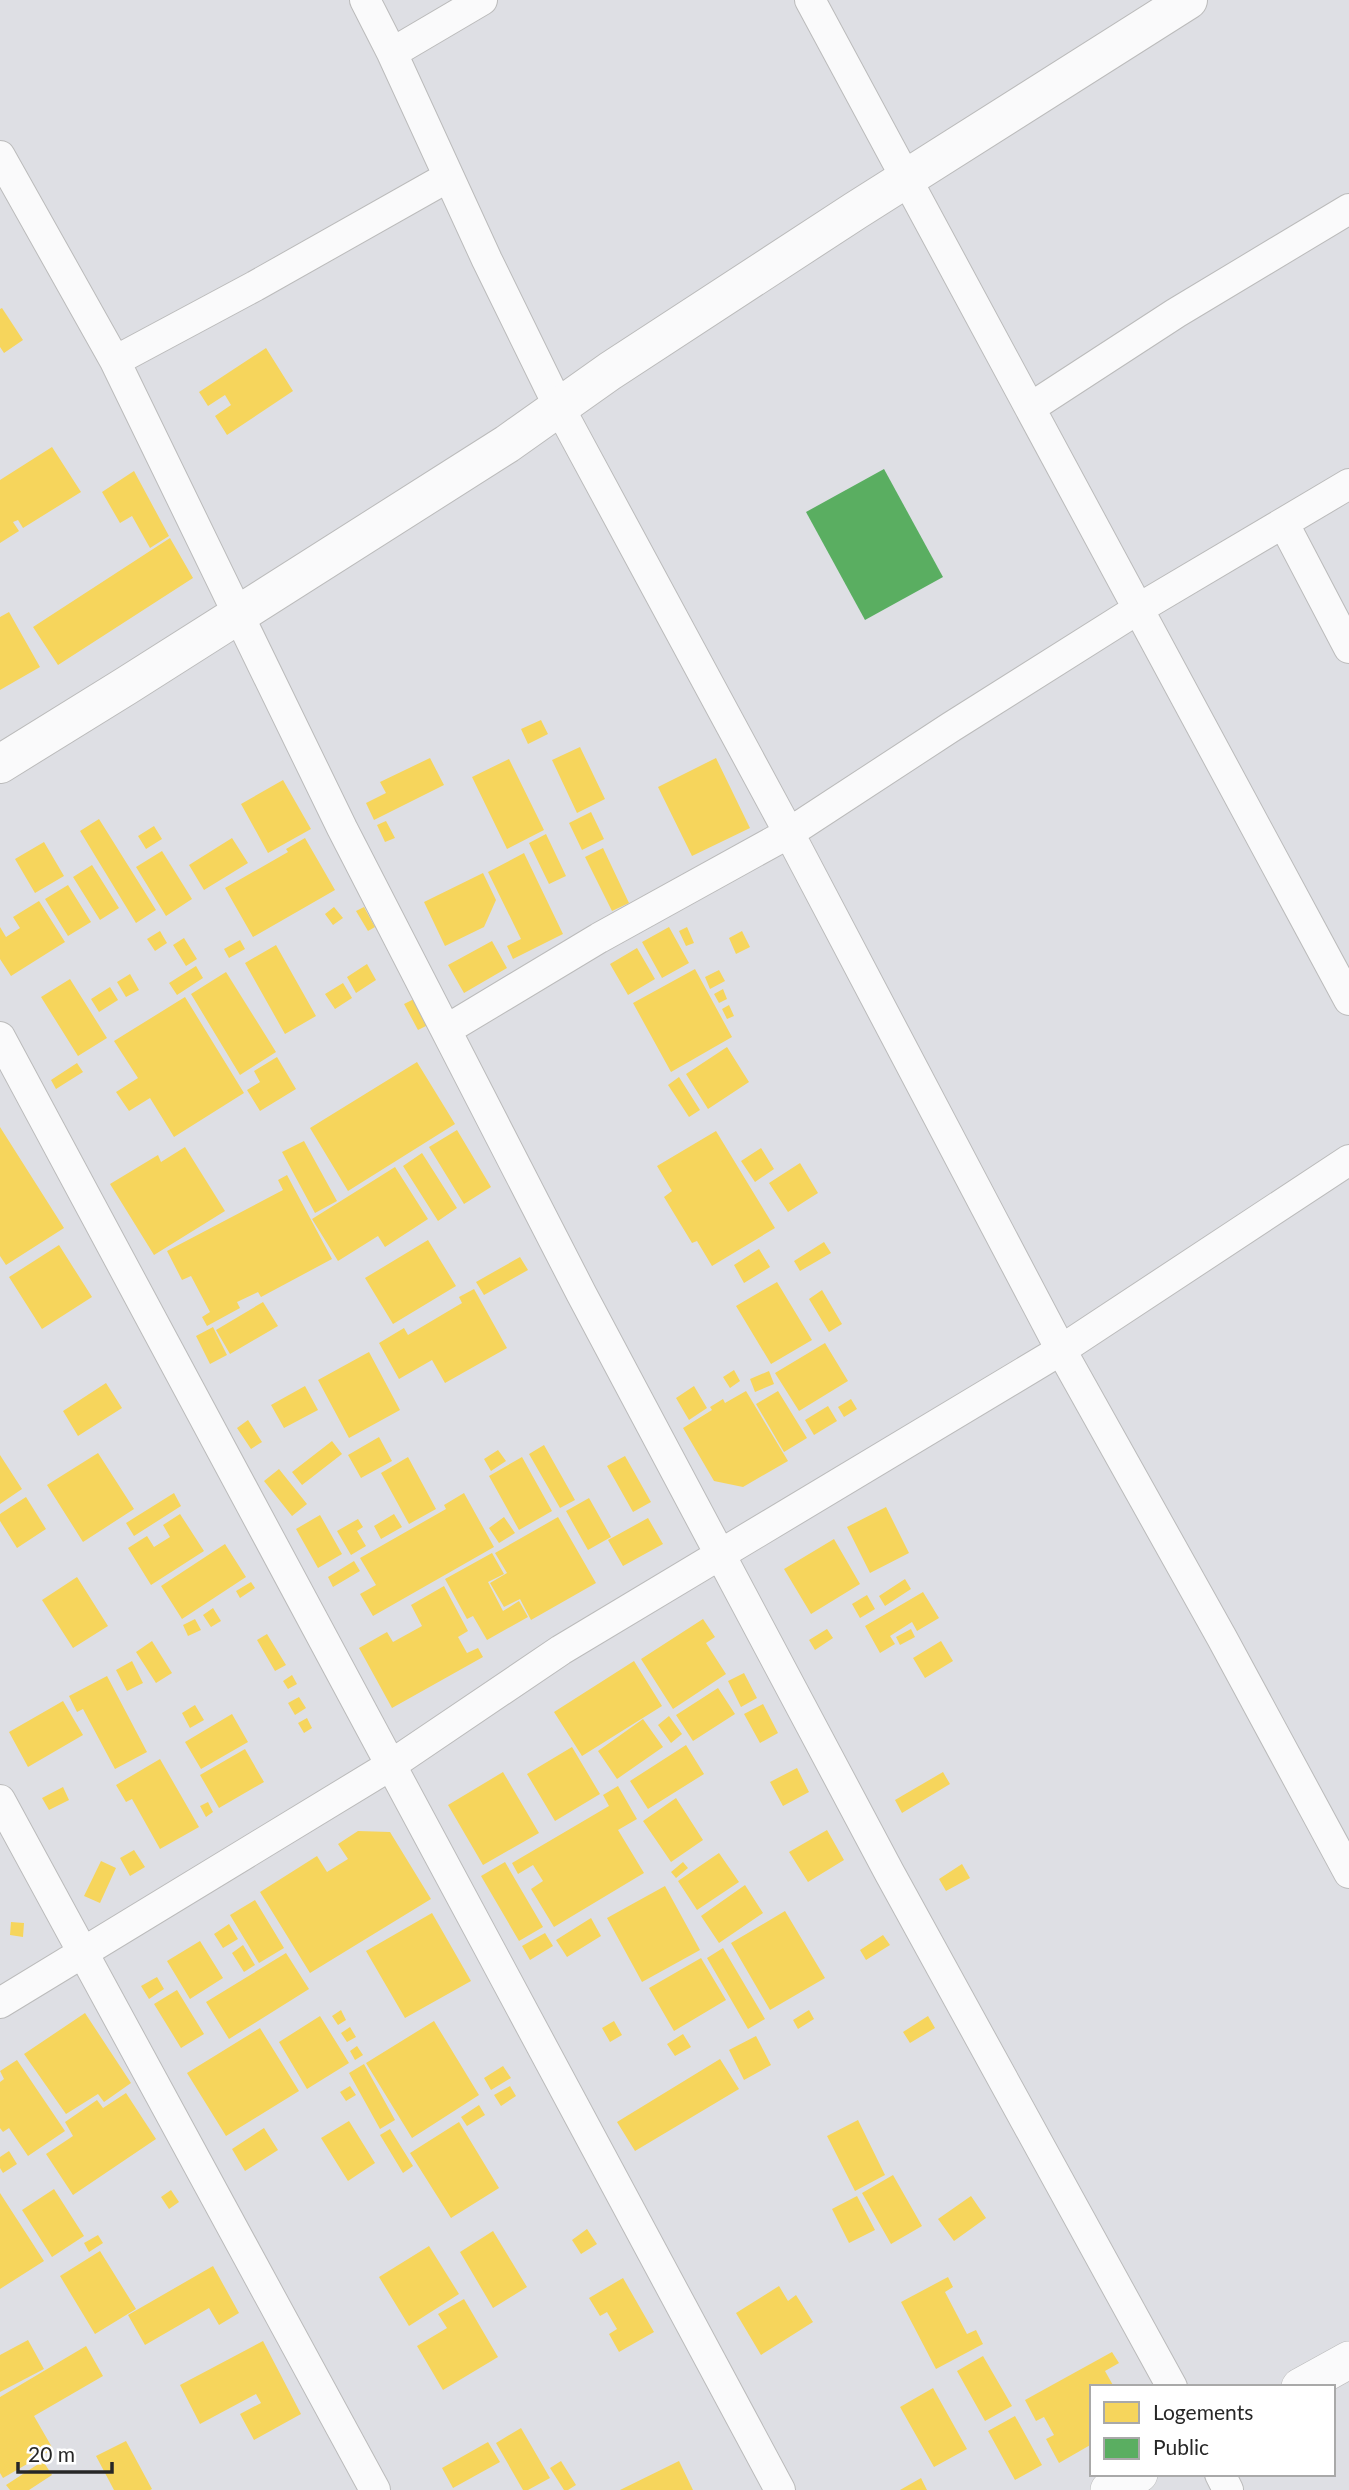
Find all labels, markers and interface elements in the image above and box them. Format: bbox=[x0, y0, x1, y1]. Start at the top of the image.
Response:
legend bbox=[1090, 2385, 1335, 2476]
text: Logements bbox=[1153, 2399, 1253, 2424]
scale bar bbox=[18, 2430, 112, 2474]
text: Public bbox=[1153, 2434, 1209, 2459]
text: 20 m bbox=[28, 2441, 75, 2466]

